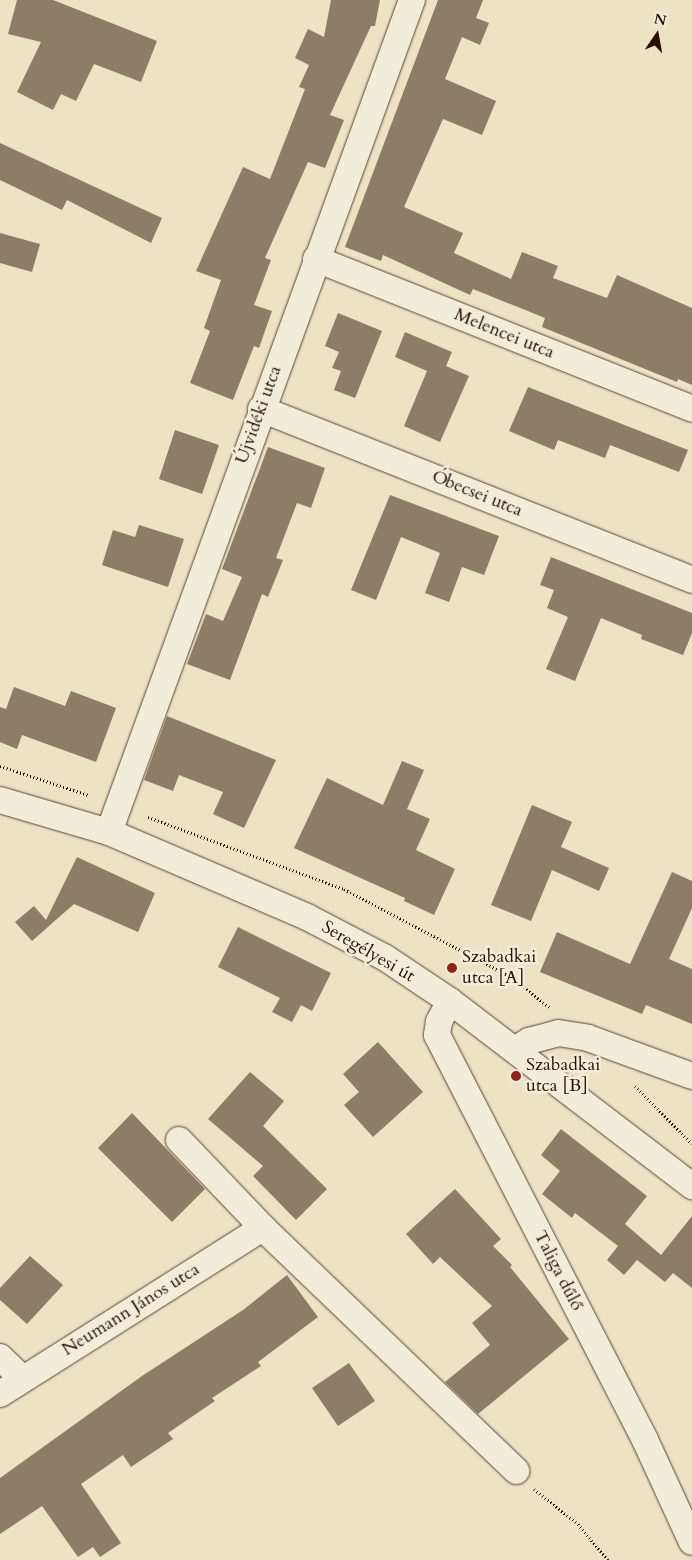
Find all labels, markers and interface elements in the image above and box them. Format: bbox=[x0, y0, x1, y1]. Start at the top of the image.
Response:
text: N bbox=[652, 9, 668, 30]
north arrow bbox=[632, 10, 682, 60]
street label: Melencei utca bbox=[451, 304, 557, 364]
street label: Újvidéki utca bbox=[231, 363, 287, 467]
street label: Óbecsei utca bbox=[429, 466, 525, 522]
street label: Seregélyesi út bbox=[318, 917, 418, 987]
place label: Szabadkai utca [A] bbox=[462, 947, 536, 990]
marker: Szabadkai utca [A] bbox=[446, 962, 458, 974]
place label: Szabadkai utca [B] bbox=[526, 1055, 600, 1098]
marker: Szabadkai utca [B] bbox=[510, 1070, 522, 1082]
street label: Taliga dűlő bbox=[529, 1227, 587, 1315]
street label: Neumann János utca bbox=[58, 1259, 204, 1361]

